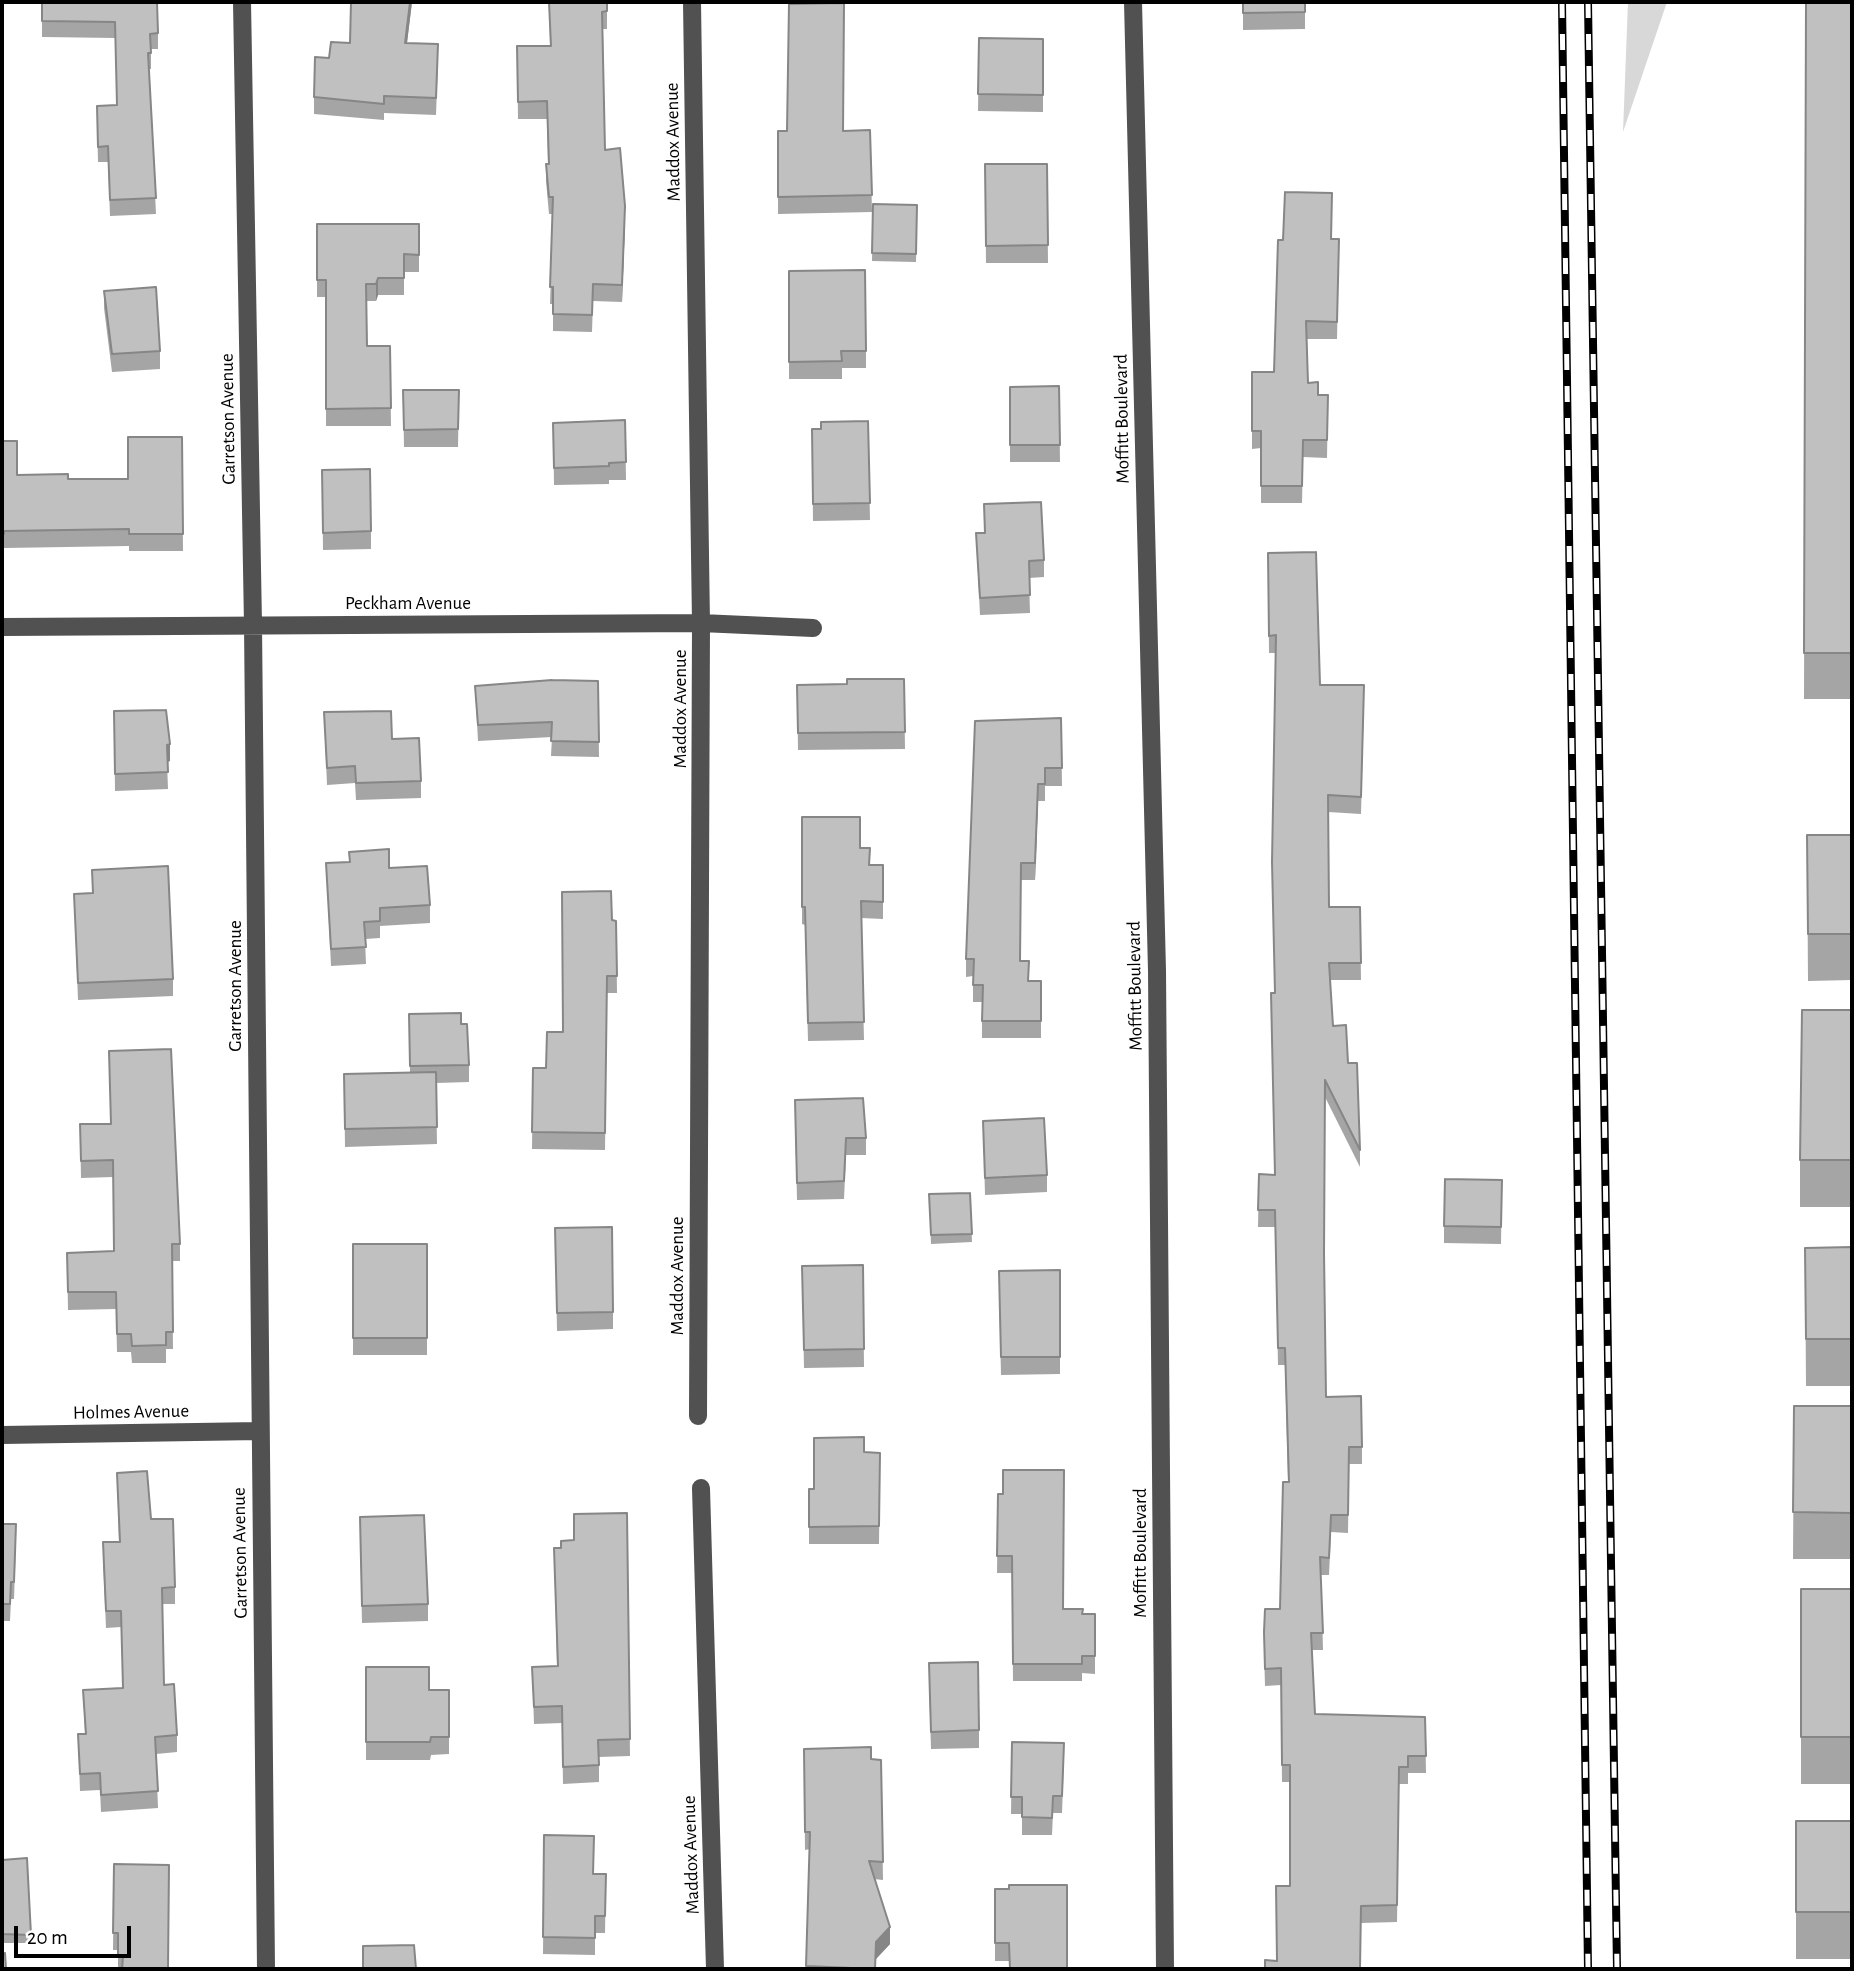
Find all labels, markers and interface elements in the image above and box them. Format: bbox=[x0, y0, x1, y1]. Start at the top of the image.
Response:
street label: Maddox Avenue bbox=[661, 82, 685, 202]
street label: Garretson Avenue bbox=[215, 353, 241, 485]
street label: Moffitt Boulevard bbox=[1109, 354, 1135, 484]
street label: Peckham Avenue bbox=[345, 592, 471, 614]
street label: Maddox Avenue bbox=[669, 649, 691, 769]
street label: Garretson Avenue bbox=[224, 920, 246, 1052]
street label: Moffitt Boulevard bbox=[1122, 921, 1148, 1051]
street label: Maddox Avenue bbox=[666, 1216, 688, 1336]
street label: Holmes Avenue bbox=[73, 1400, 189, 1424]
street label: Garretson Avenue bbox=[227, 1487, 253, 1619]
street label: Moffitt Boulevard bbox=[1129, 1488, 1151, 1618]
street label: Maddox Avenue bbox=[678, 1795, 704, 1915]
scale bar bbox=[18, 1912, 135, 1956]
text: 20 m bbox=[27, 1927, 68, 1948]

